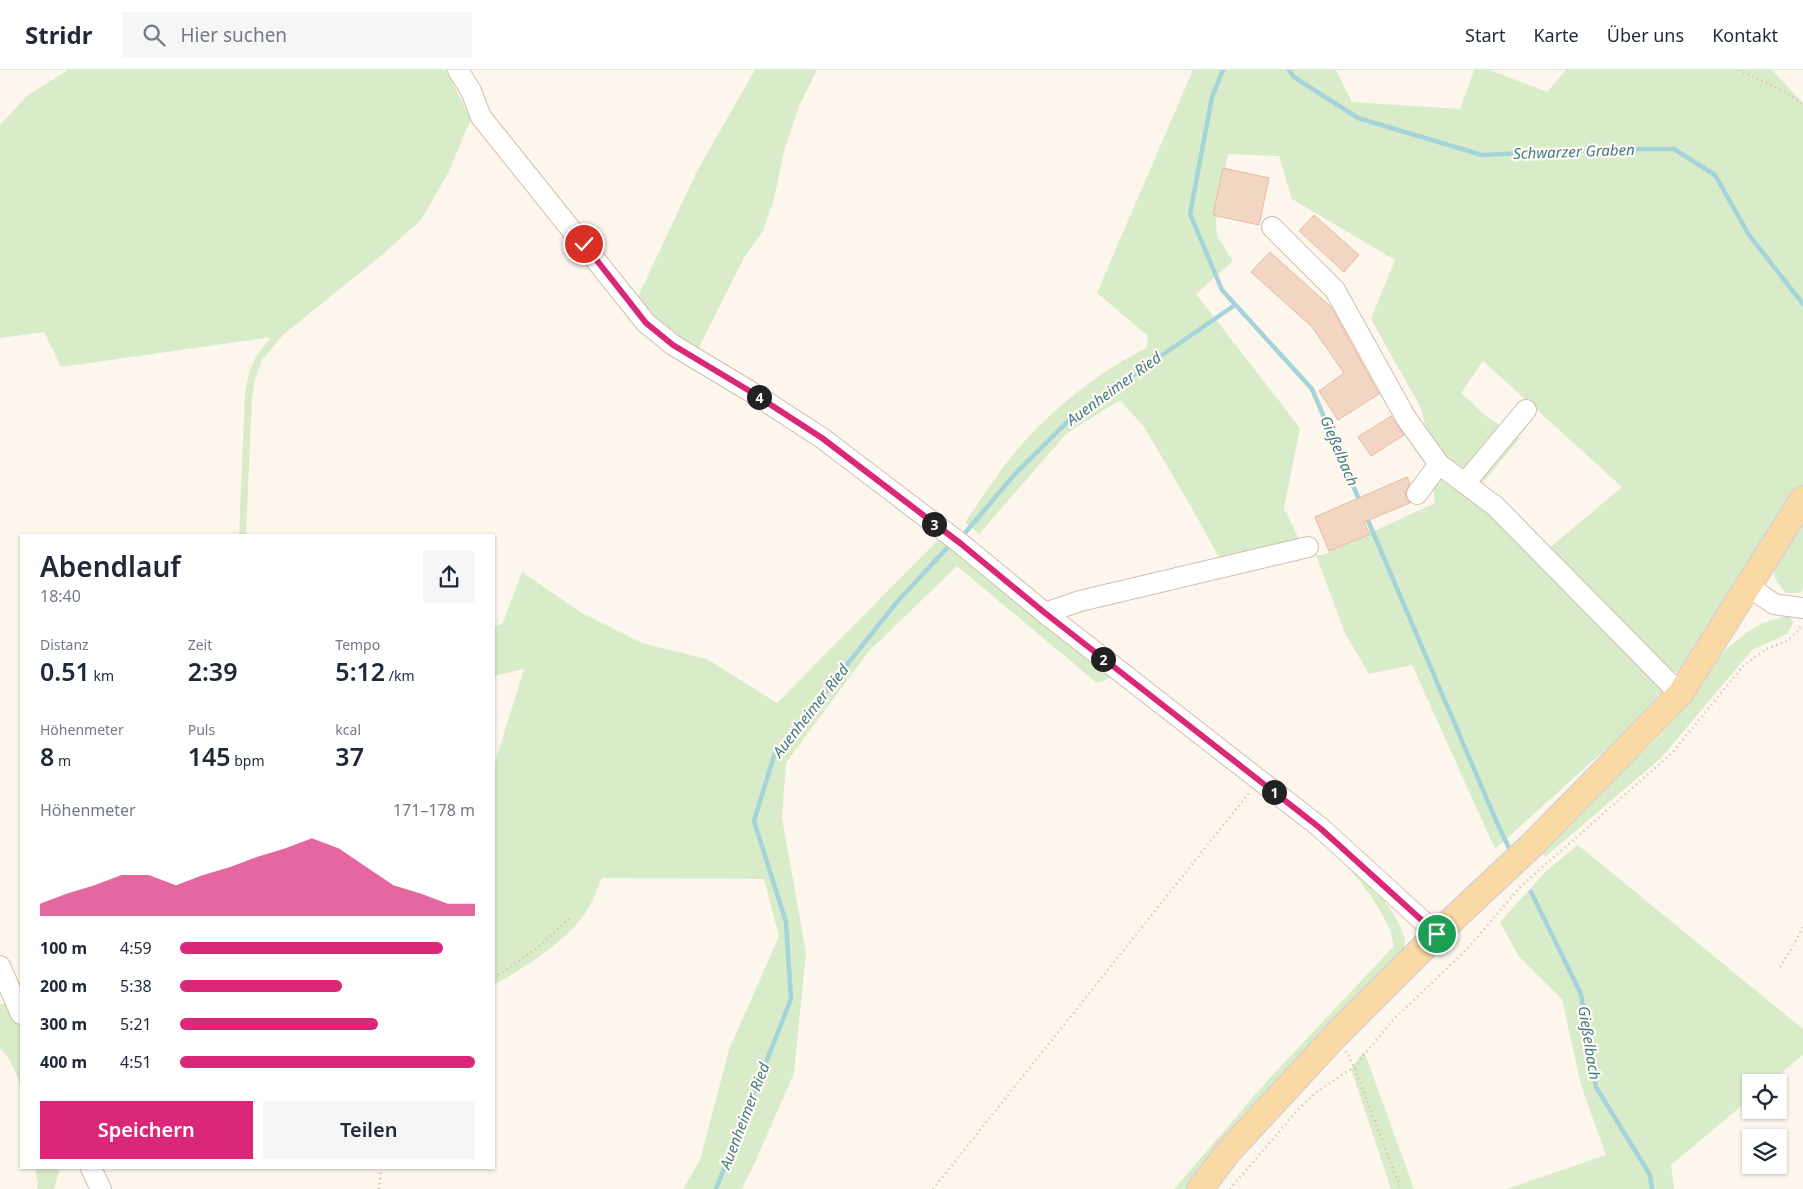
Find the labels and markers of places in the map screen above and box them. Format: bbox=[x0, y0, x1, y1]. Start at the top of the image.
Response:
pin bbox=[563, 223, 605, 265]
pin: 4 bbox=[746, 384, 772, 410]
pin: 3 bbox=[922, 512, 946, 536]
pin: 2 bbox=[1090, 646, 1116, 672]
pin: 1 bbox=[1262, 780, 1286, 804]
pin bbox=[1416, 913, 1458, 955]

